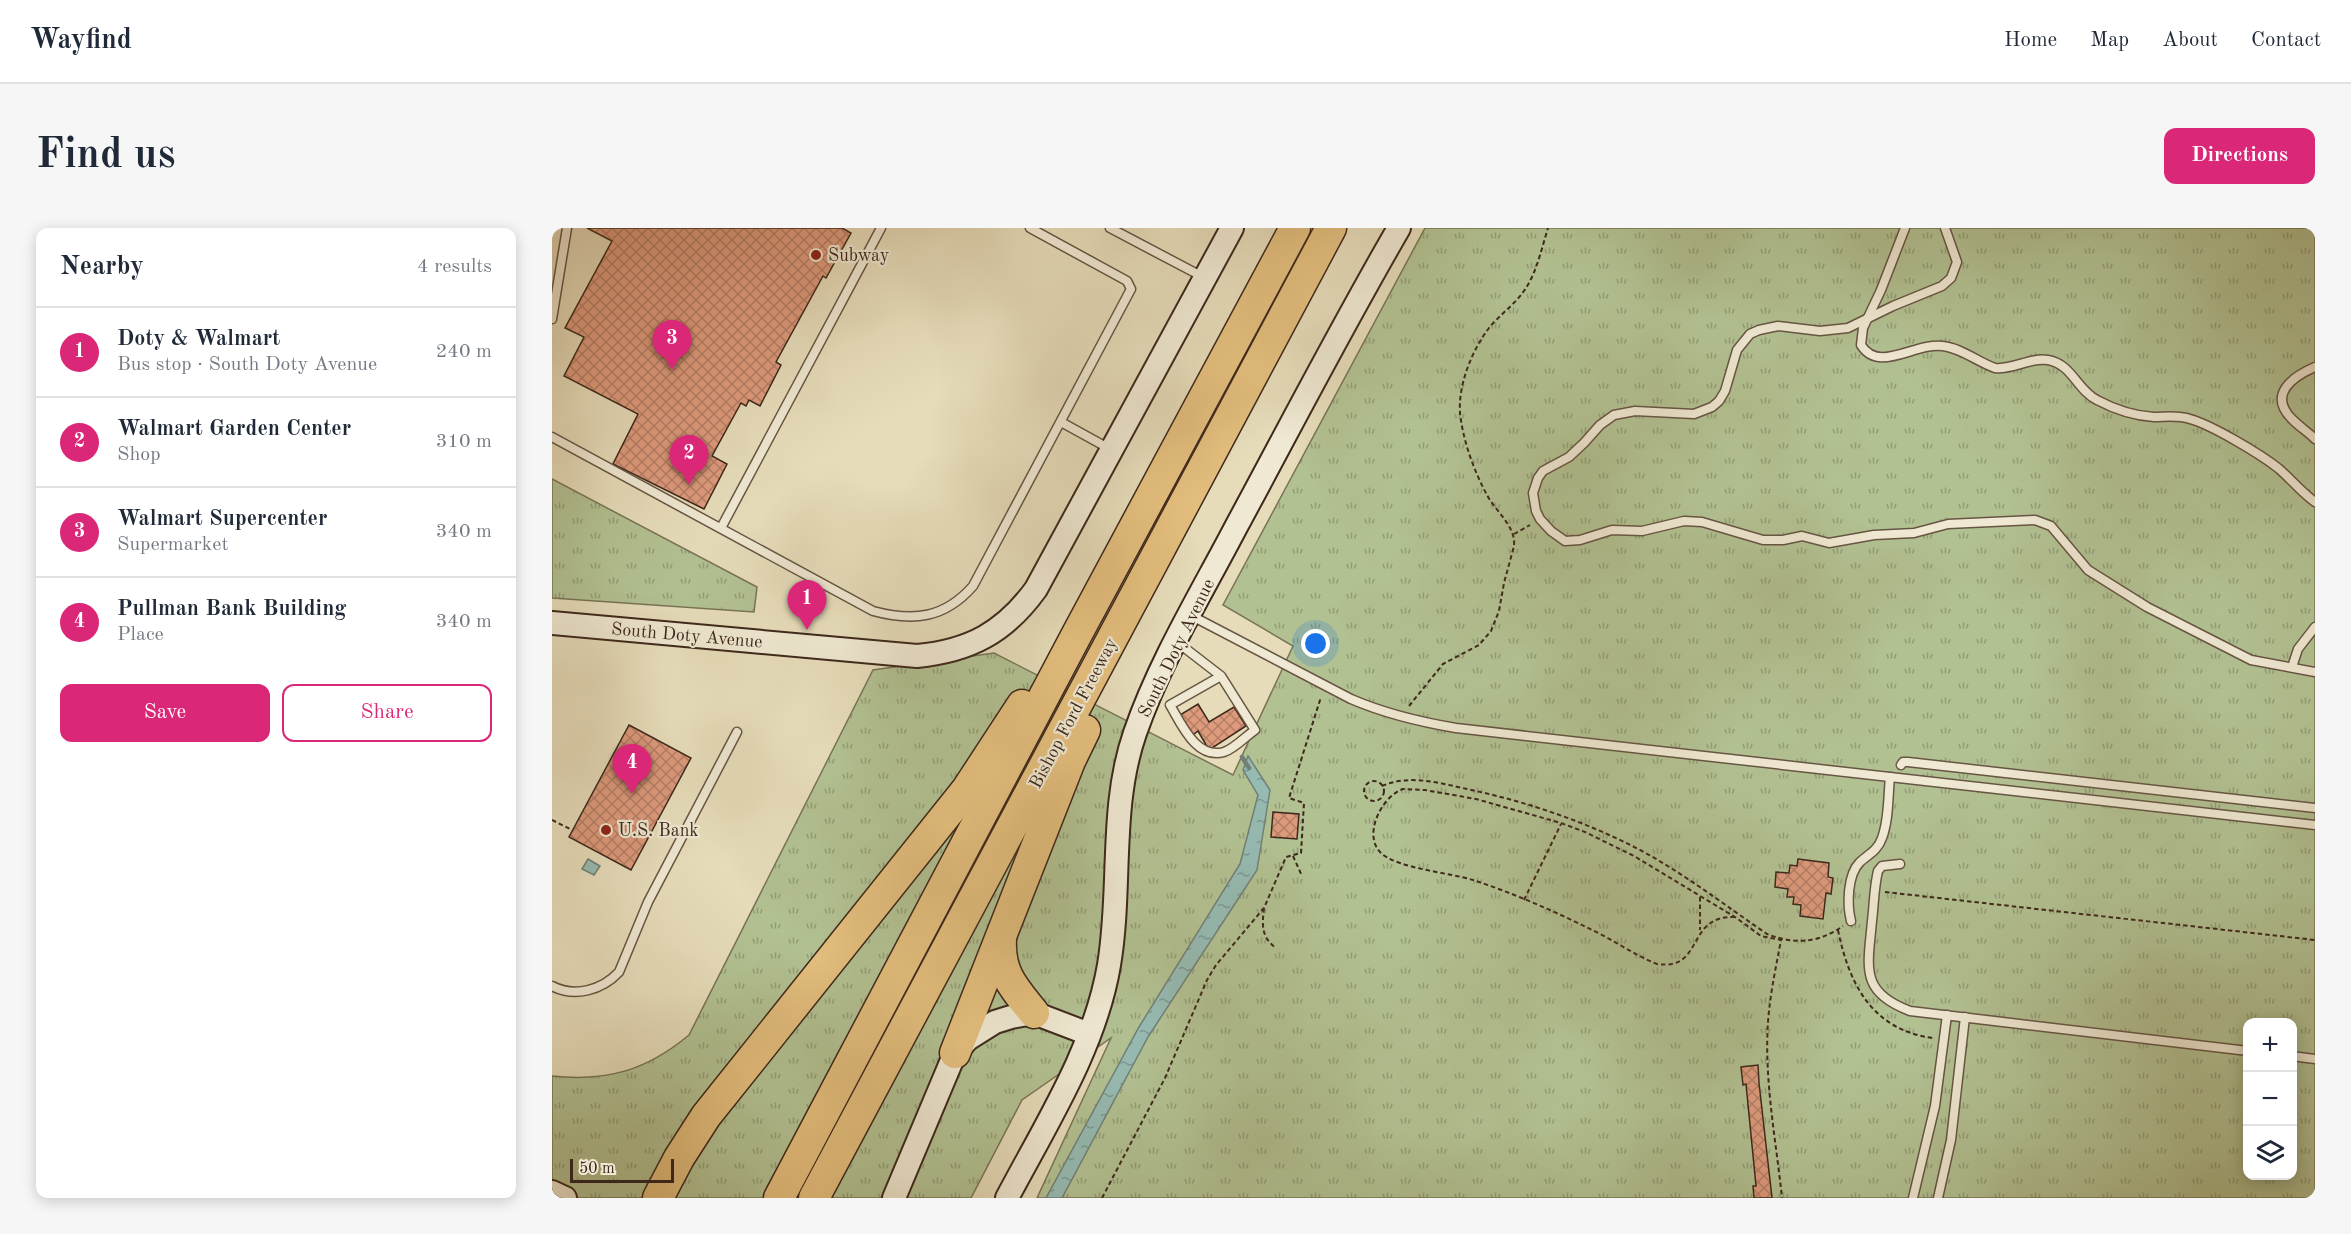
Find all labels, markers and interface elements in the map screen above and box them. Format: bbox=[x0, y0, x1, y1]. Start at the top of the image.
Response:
text: Wayfind bbox=[30, 27, 132, 55]
text: Home bbox=[2004, 30, 2057, 51]
text: Map bbox=[2090, 30, 2129, 51]
text: About bbox=[2162, 30, 2218, 51]
text: Contact bbox=[2251, 30, 2321, 51]
button: Directions bbox=[2164, 128, 2315, 184]
text: Find us bbox=[36, 135, 175, 177]
place label: Subway bbox=[828, 247, 890, 265]
marker: Subway bbox=[809, 248, 823, 262]
text: Nearby bbox=[60, 254, 144, 280]
text: 4 results bbox=[417, 257, 492, 277]
pin: 3 bbox=[652, 320, 692, 370]
text: Doty & Walmart bbox=[117, 328, 280, 350]
text: 1 bbox=[74, 342, 85, 362]
text: 240 m bbox=[436, 342, 492, 362]
text: Bus stop · South Doty Avenue bbox=[117, 355, 377, 375]
text: Walmart Garden Center bbox=[117, 418, 351, 440]
text: 2 bbox=[74, 432, 85, 452]
text: 310 m bbox=[436, 432, 492, 452]
pin: 2 bbox=[670, 436, 708, 485]
text: Shop bbox=[117, 445, 161, 465]
text: Walmart Supercenter bbox=[117, 508, 328, 530]
text: 3 bbox=[74, 522, 85, 542]
text: 340 m bbox=[436, 522, 492, 542]
text: Supermarket bbox=[117, 535, 228, 555]
street label: South Doty Avenue bbox=[1136, 576, 1218, 721]
pin: 1 bbox=[788, 580, 826, 630]
text: Pullman Bank Building bbox=[117, 598, 347, 620]
text: 4 bbox=[74, 612, 85, 632]
text: 340 m bbox=[436, 612, 492, 632]
street label: South Doty Avenue bbox=[610, 620, 763, 652]
text: Place bbox=[117, 625, 164, 645]
your location bbox=[1301, 629, 1330, 658]
street label: Bishop Ford Freeway bbox=[1027, 635, 1121, 792]
button: Save bbox=[60, 684, 270, 742]
button: Share bbox=[282, 684, 492, 742]
pin: 4 bbox=[612, 744, 652, 794]
place label: U.S. Bank bbox=[618, 822, 699, 840]
marker: U.S. Bank bbox=[599, 823, 613, 837]
map controls bbox=[2243, 1018, 2297, 1180]
button: + bbox=[2243, 1018, 2297, 1072]
button: − bbox=[2243, 1072, 2297, 1126]
button: layers bbox=[2243, 1126, 2297, 1180]
scale bar bbox=[570, 1156, 674, 1184]
text: 50 m bbox=[579, 1161, 615, 1177]

